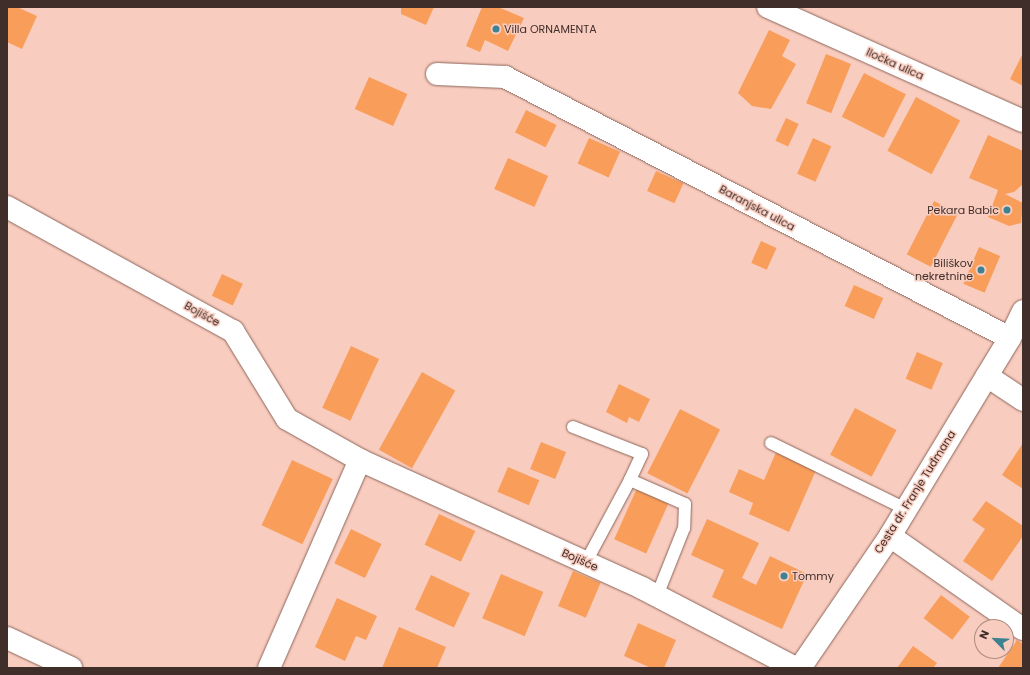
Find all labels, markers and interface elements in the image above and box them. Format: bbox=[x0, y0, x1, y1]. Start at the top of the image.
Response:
place label: Villa ORNAMENTA bbox=[504, 22, 597, 36]
marker: Villa ORNAMENTA bbox=[491, 24, 501, 34]
street label: Iločka ulica bbox=[864, 45, 926, 83]
street label: Baranjska ulica bbox=[717, 182, 797, 234]
place label: Pekara Babic bbox=[927, 203, 999, 217]
marker: Pekara Babic bbox=[1002, 205, 1012, 215]
place label: Biliškov nekretnine bbox=[915, 257, 973, 283]
marker: Biliškov nekretnine bbox=[976, 265, 986, 275]
street label: Bojišće bbox=[182, 299, 222, 329]
street label: Cesta dr. Franje Tuđmana bbox=[872, 428, 958, 556]
street label: Bojišće bbox=[560, 546, 600, 574]
place label: Tommy bbox=[792, 569, 834, 583]
marker: Tommy bbox=[779, 571, 789, 581]
north arrow bbox=[974, 619, 1014, 659]
text: N bbox=[975, 627, 993, 642]

